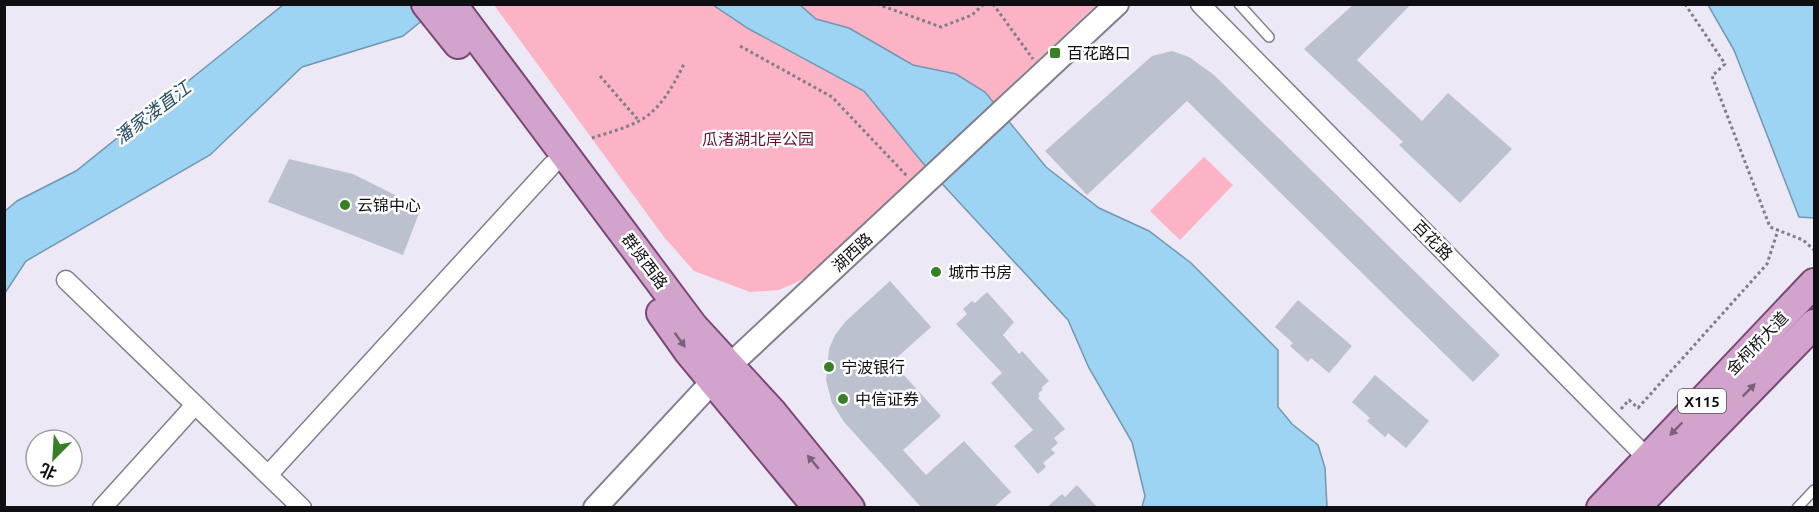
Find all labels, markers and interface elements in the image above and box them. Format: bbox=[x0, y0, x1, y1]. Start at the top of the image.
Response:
place label: 百花路口 bbox=[1067, 44, 1131, 62]
marker: 百花路口 bbox=[1048, 46, 1062, 60]
water label: 潘家溇直江 bbox=[110, 76, 196, 147]
park label: 瓜渚湖北岸公园 bbox=[702, 130, 814, 148]
place label: 云锦中心 bbox=[357, 196, 421, 214]
marker: 云锦中心 bbox=[338, 198, 352, 212]
street label: 百花路 bbox=[1410, 217, 1456, 263]
street label: 湖西路 bbox=[828, 229, 876, 275]
street label: 群贤西路 bbox=[619, 230, 671, 292]
place label: 城市书房 bbox=[948, 263, 1012, 281]
marker: 城市书房 bbox=[929, 265, 943, 279]
street label: 金柯桥大道 bbox=[1723, 308, 1791, 378]
one-way arrow bbox=[674, 331, 686, 347]
place label: 宁波银行 bbox=[841, 358, 905, 376]
marker: 宁波银行 bbox=[822, 360, 836, 374]
one-way arrow bbox=[1742, 383, 1756, 398]
road number: X115 bbox=[1678, 389, 1726, 413]
place label: 中信证券 bbox=[855, 390, 919, 408]
marker: 中信证券 bbox=[836, 392, 850, 406]
one-way arrow bbox=[1669, 421, 1683, 435]
north arrow bbox=[24, 428, 84, 488]
one-way arrow bbox=[807, 455, 820, 470]
text: 北 bbox=[37, 460, 59, 483]

